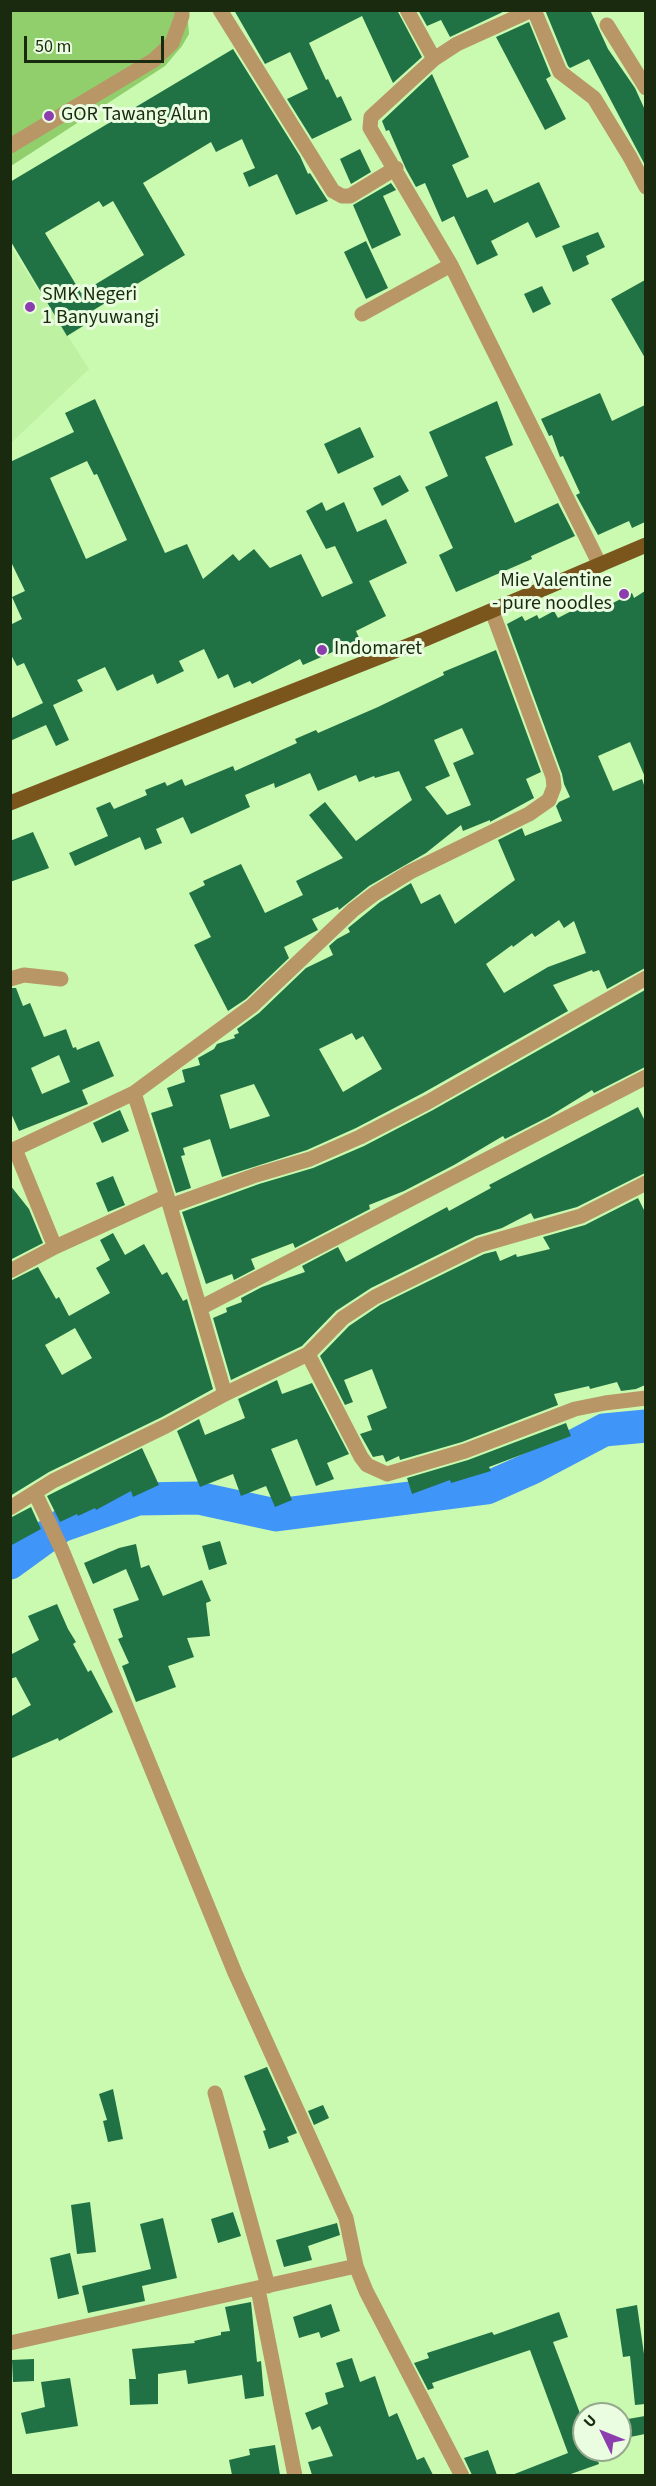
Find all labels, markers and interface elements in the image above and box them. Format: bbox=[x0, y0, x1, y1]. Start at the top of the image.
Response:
scale bar bbox=[27, 24, 166, 62]
text: 50 m bbox=[35, 34, 71, 59]
place label: GOR Tawang Alun bbox=[61, 104, 208, 128]
marker: GOR Tawang Alun bbox=[42, 109, 56, 123]
place label: SMK Negeri 1 Banyuwangi bbox=[42, 284, 159, 331]
marker: SMK Negeri 1 Banyuwangi bbox=[23, 300, 37, 314]
place label: Mie Valentine - pure noodles bbox=[492, 570, 612, 617]
marker: Mie Valentine - pure noodles bbox=[617, 587, 631, 601]
place label: Indomaret bbox=[334, 638, 422, 662]
marker: Indomaret bbox=[315, 643, 329, 657]
north arrow bbox=[572, 2402, 632, 2462]
text: U bbox=[579, 2410, 602, 2432]

